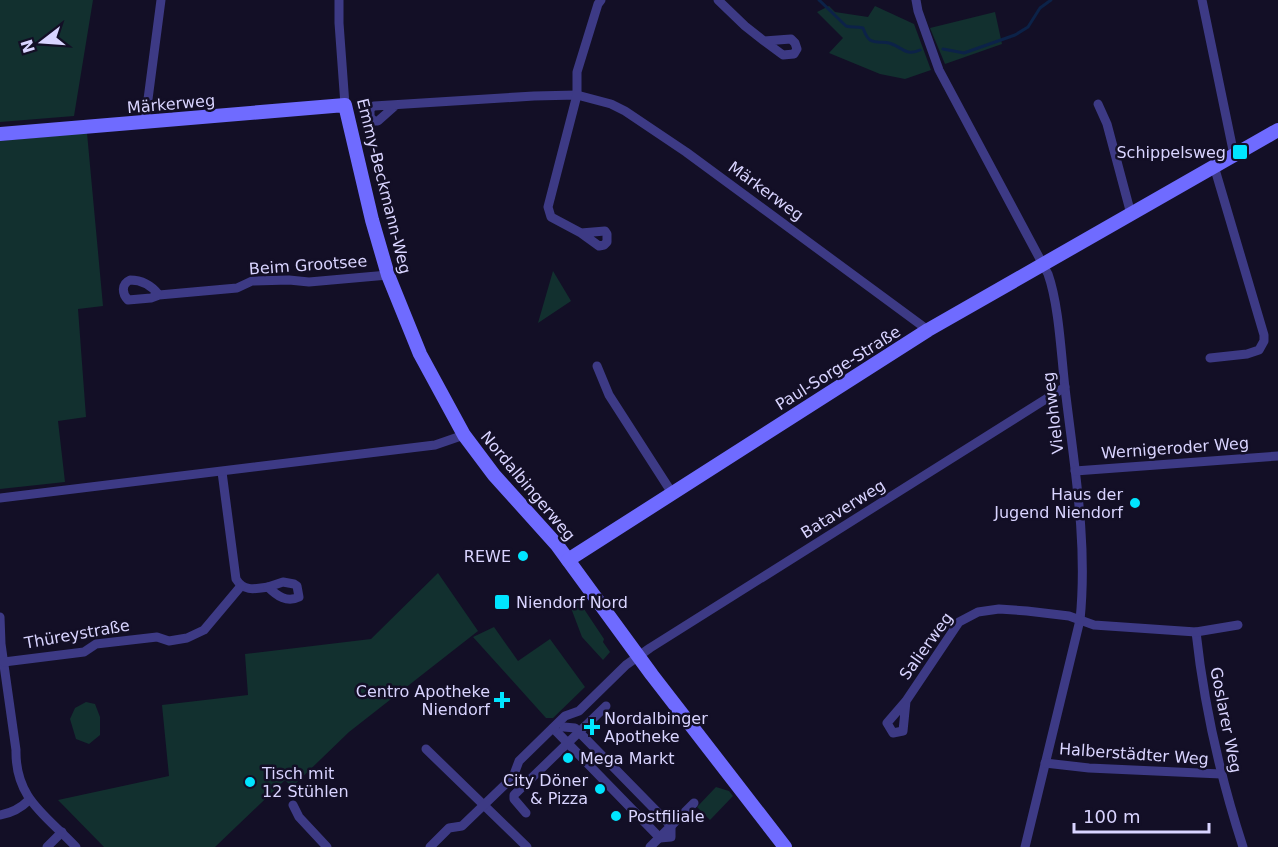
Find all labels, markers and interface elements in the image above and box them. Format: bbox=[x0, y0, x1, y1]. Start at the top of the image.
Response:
north arrow bbox=[12, 12, 72, 72]
text: N bbox=[17, 37, 39, 55]
street label: Märkerweg bbox=[126, 91, 216, 117]
street label: Emmy-Beckmann-Weg bbox=[353, 96, 415, 276]
place label: Schippelsweg bbox=[1116, 143, 1226, 162]
marker: Schippelsweg bbox=[1231, 143, 1249, 161]
street label: Märkerweg bbox=[725, 157, 807, 225]
street label: Beim Grootsee bbox=[248, 251, 368, 279]
street label: Paul-Sorge-Straße bbox=[772, 322, 904, 414]
street label: Vielohweg bbox=[1039, 371, 1067, 455]
street label: Nordalbingerweg bbox=[477, 427, 579, 545]
street label: Wernigeroder Weg bbox=[1100, 433, 1250, 463]
street label: Bataverweg bbox=[797, 476, 889, 542]
place label: Haus der Jugend Niendorf bbox=[993, 485, 1123, 522]
marker: Haus der Jugend Niendorf bbox=[1128, 496, 1142, 510]
place label: REWE bbox=[464, 547, 511, 566]
marker: REWE bbox=[516, 549, 530, 563]
marker: Niendorf Nord bbox=[493, 593, 511, 611]
place label: Niendorf Nord bbox=[516, 593, 628, 612]
street label: Salierweg bbox=[895, 609, 957, 683]
street label: Thüreystraße bbox=[22, 615, 131, 653]
street label: Goslarer Weg bbox=[1206, 665, 1246, 775]
place label: Centro Apotheke Niendorf bbox=[356, 682, 490, 719]
marker: Centro Apotheke Niendorf bbox=[495, 693, 509, 707]
place label: Nordalbinger Apotheke bbox=[604, 709, 708, 746]
marker: Nordalbinger Apotheke bbox=[585, 720, 599, 734]
street label: Halberstädter Weg bbox=[1058, 739, 1210, 769]
place label: Mega Markt bbox=[580, 749, 674, 768]
marker: Mega Markt bbox=[561, 751, 575, 765]
place label: Tisch mit 12 Stühlen bbox=[261, 764, 349, 801]
place label: City Döner & Pizza bbox=[503, 771, 588, 808]
marker: Tisch mit 12 Stühlen bbox=[243, 775, 257, 789]
marker: City Döner & Pizza bbox=[593, 782, 607, 796]
scale bar bbox=[1074, 796, 1209, 834]
text: 100 m bbox=[1083, 806, 1141, 827]
place label: Postfiliale bbox=[628, 807, 705, 826]
marker: Postfiliale bbox=[609, 809, 623, 823]

